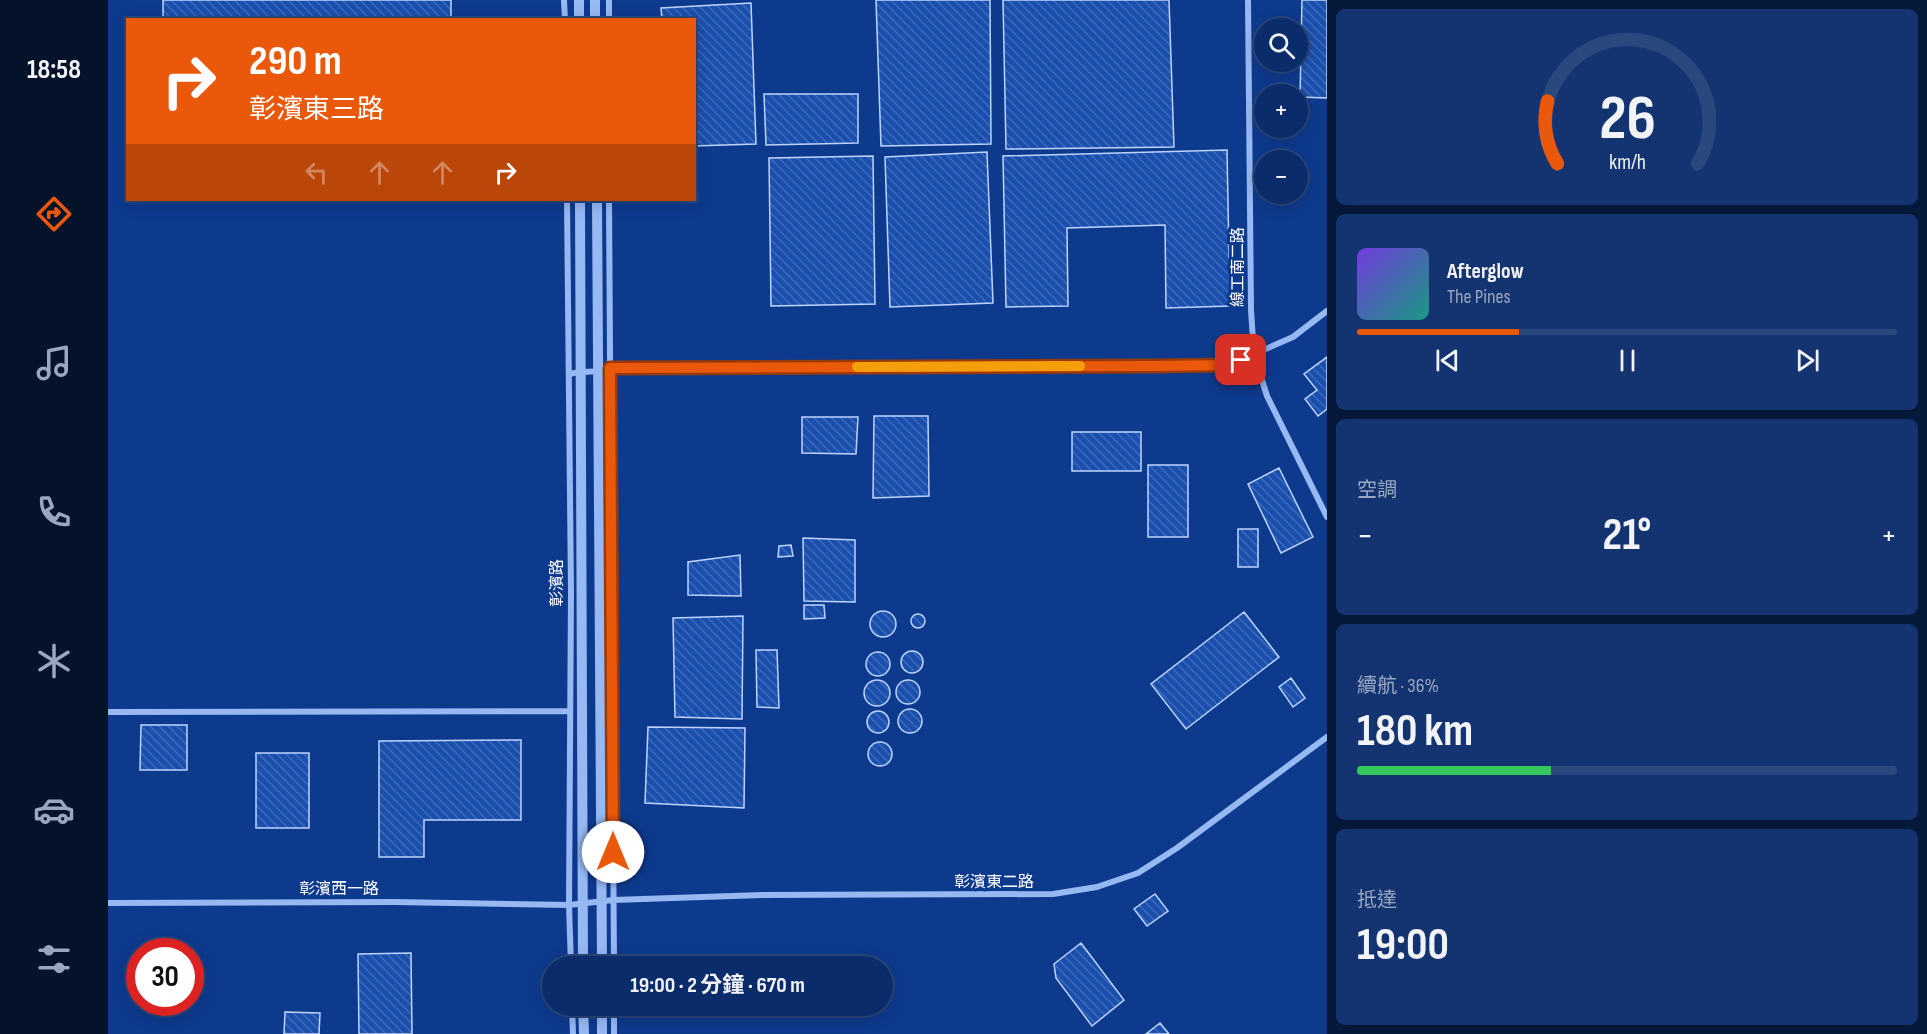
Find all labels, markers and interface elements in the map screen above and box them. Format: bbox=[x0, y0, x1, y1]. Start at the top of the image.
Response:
map controls bbox=[1254, 18, 1308, 204]
button: search bbox=[1254, 18, 1308, 72]
text: 290 m bbox=[249, 36, 342, 87]
icon: right bbox=[150, 42, 228, 120]
text: 18:58 bbox=[27, 54, 81, 86]
text: 26 bbox=[1599, 82, 1655, 157]
button: + bbox=[1254, 84, 1308, 138]
text: 彰濱東三路 bbox=[249, 94, 384, 126]
button: − bbox=[1254, 150, 1308, 204]
text: km/h bbox=[1608, 150, 1646, 175]
icon: left bbox=[300, 156, 333, 189]
icon: ahead bbox=[363, 156, 396, 189]
icon: ahead bbox=[426, 156, 459, 189]
icon: right bbox=[489, 156, 522, 189]
icon: directions bbox=[33, 193, 75, 235]
street label: 線工南二路 bbox=[1229, 227, 1248, 307]
text: Afterglow bbox=[1447, 258, 1524, 285]
text: The Pines bbox=[1447, 285, 1511, 309]
pin bbox=[1215, 334, 1266, 385]
icon: music bbox=[33, 342, 75, 384]
icon: arrive bbox=[1224, 343, 1257, 376]
icon: previous bbox=[1431, 344, 1464, 377]
icon: pause bbox=[1611, 344, 1644, 377]
icon: next bbox=[1791, 344, 1824, 377]
text: 空調 bbox=[1357, 478, 1397, 502]
icon: phone bbox=[33, 491, 75, 533]
text: 21° bbox=[1603, 508, 1651, 563]
text: − bbox=[1357, 516, 1373, 556]
text: + bbox=[1881, 516, 1897, 556]
street label: 彰濱路 bbox=[548, 559, 567, 607]
icon: climate bbox=[33, 640, 75, 682]
text: 續航 · 36% bbox=[1357, 674, 1439, 698]
text: 180 km bbox=[1357, 704, 1473, 759]
icon: car bbox=[33, 789, 75, 831]
position arrow bbox=[581, 820, 645, 884]
street label: 彰濱東二路 bbox=[954, 873, 1034, 892]
street label: 彰濱西一路 bbox=[299, 880, 379, 899]
text: 抵達 bbox=[1357, 888, 1397, 912]
text: 19:00 bbox=[1357, 918, 1449, 973]
icon: filters bbox=[33, 938, 75, 980]
speed limit sign: 30 bbox=[126, 938, 204, 1016]
text: 19:00 · 2 分鐘 · 670 m bbox=[630, 972, 805, 999]

